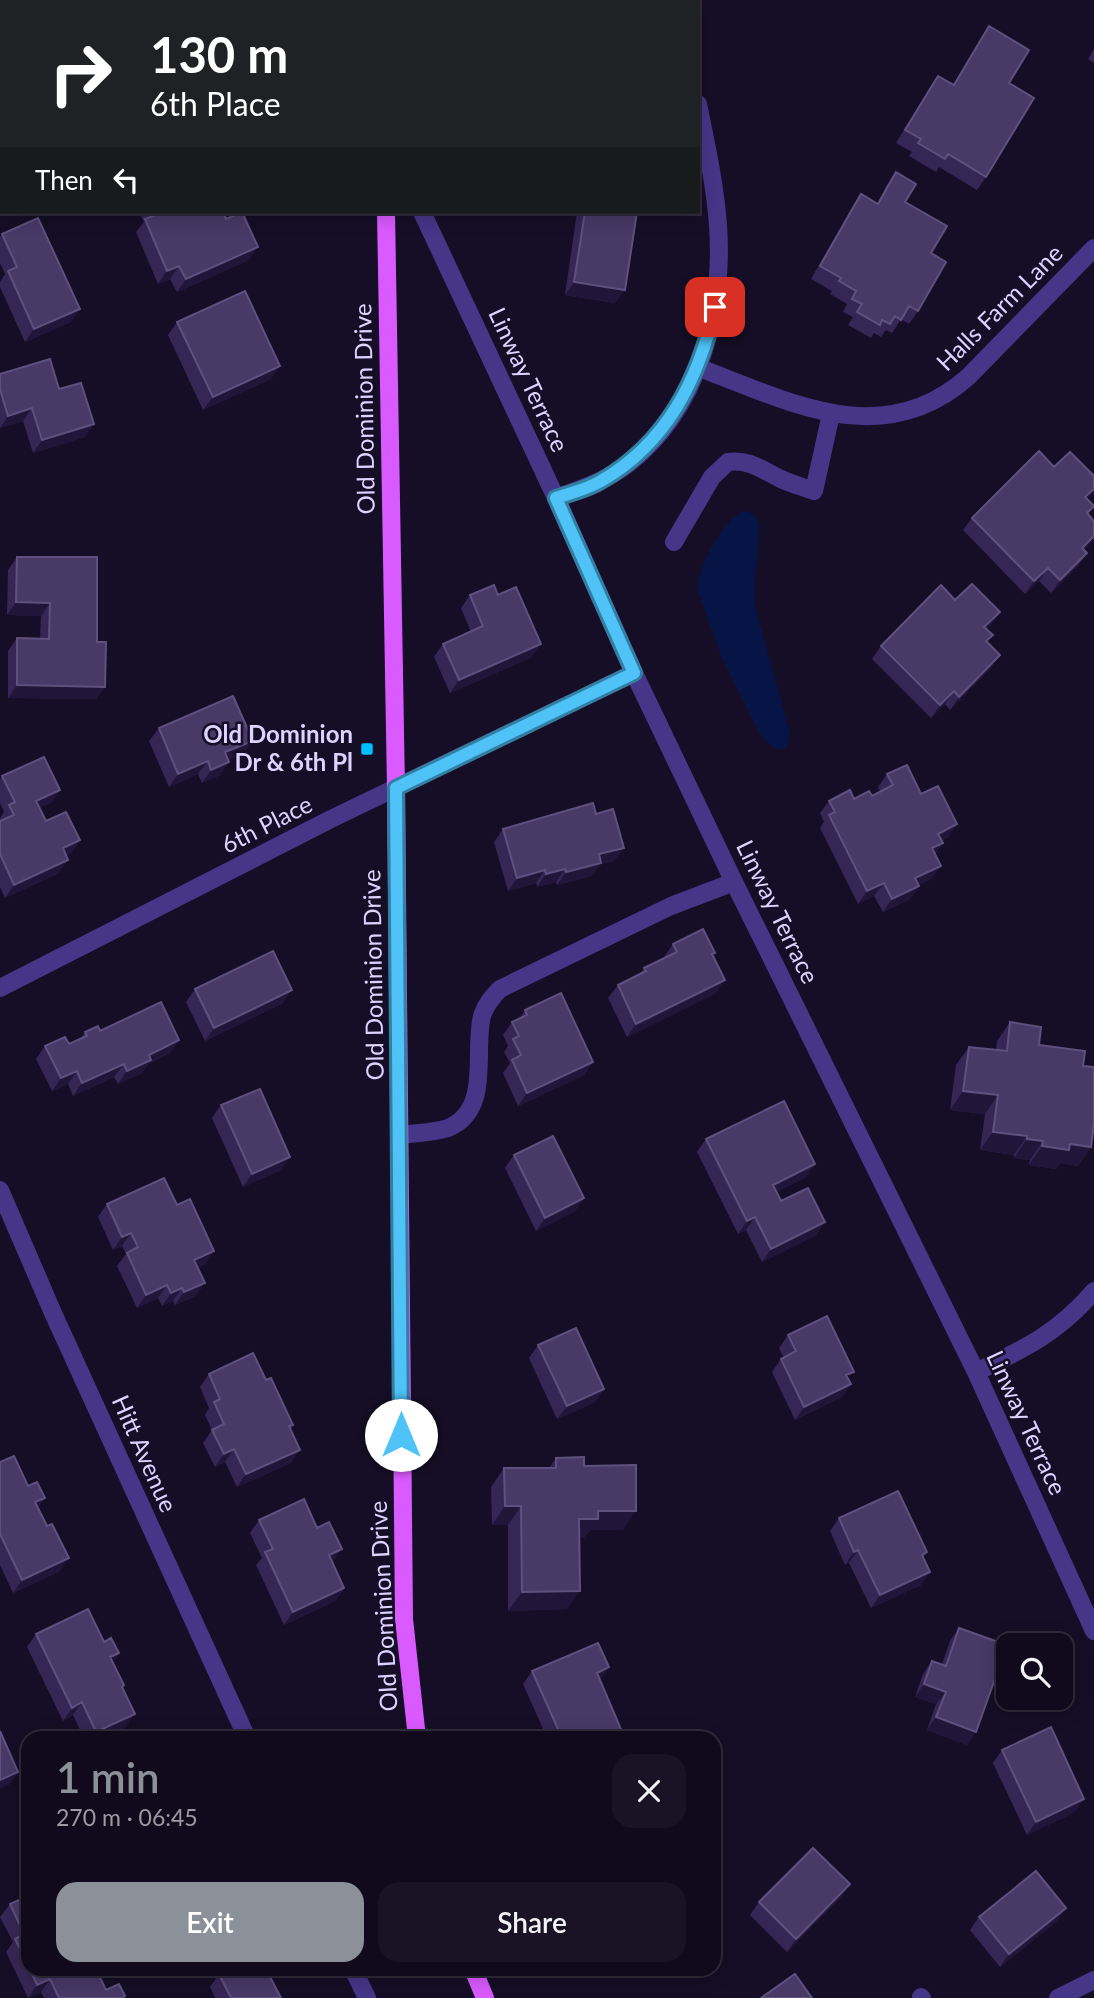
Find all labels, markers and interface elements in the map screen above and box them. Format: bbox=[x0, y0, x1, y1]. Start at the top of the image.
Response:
text: 130 m bbox=[150, 25, 288, 83]
icon: right bbox=[35, 28, 126, 119]
text: 6th Place bbox=[150, 84, 281, 123]
icon: left bbox=[107, 161, 145, 199]
text: Then bbox=[35, 164, 93, 196]
street label: Halls Farm Lane bbox=[930, 238, 1068, 376]
pin bbox=[685, 277, 745, 337]
icon: arrive bbox=[696, 288, 734, 326]
street label: Old Dominion Drive bbox=[347, 303, 380, 515]
street label: Linway Terrace bbox=[483, 303, 575, 456]
place label: Old Dominion Dr & 6th Pl bbox=[203, 719, 353, 776]
marker: Old Dominion Dr & 6th Pl bbox=[359, 741, 375, 757]
street label: 6th Place bbox=[216, 789, 317, 859]
street label: Linway Terrace bbox=[731, 835, 826, 988]
street label: Old Dominion Drive bbox=[356, 869, 389, 1081]
street label: Linway Terrace bbox=[981, 1346, 1073, 1499]
street label: Hitt Avenue bbox=[107, 1390, 184, 1516]
position arrow bbox=[364, 1398, 438, 1472]
street label: Old Dominion Drive bbox=[363, 1500, 403, 1712]
map controls bbox=[996, 1633, 1073, 1710]
button: search bbox=[996, 1633, 1073, 1710]
text: 1 min bbox=[56, 1752, 160, 1802]
button: close bbox=[612, 1754, 686, 1828]
text: 270 m · 06:45 bbox=[56, 1803, 198, 1831]
button: Exit bbox=[56, 1882, 364, 1962]
button: Share bbox=[378, 1882, 686, 1962]

